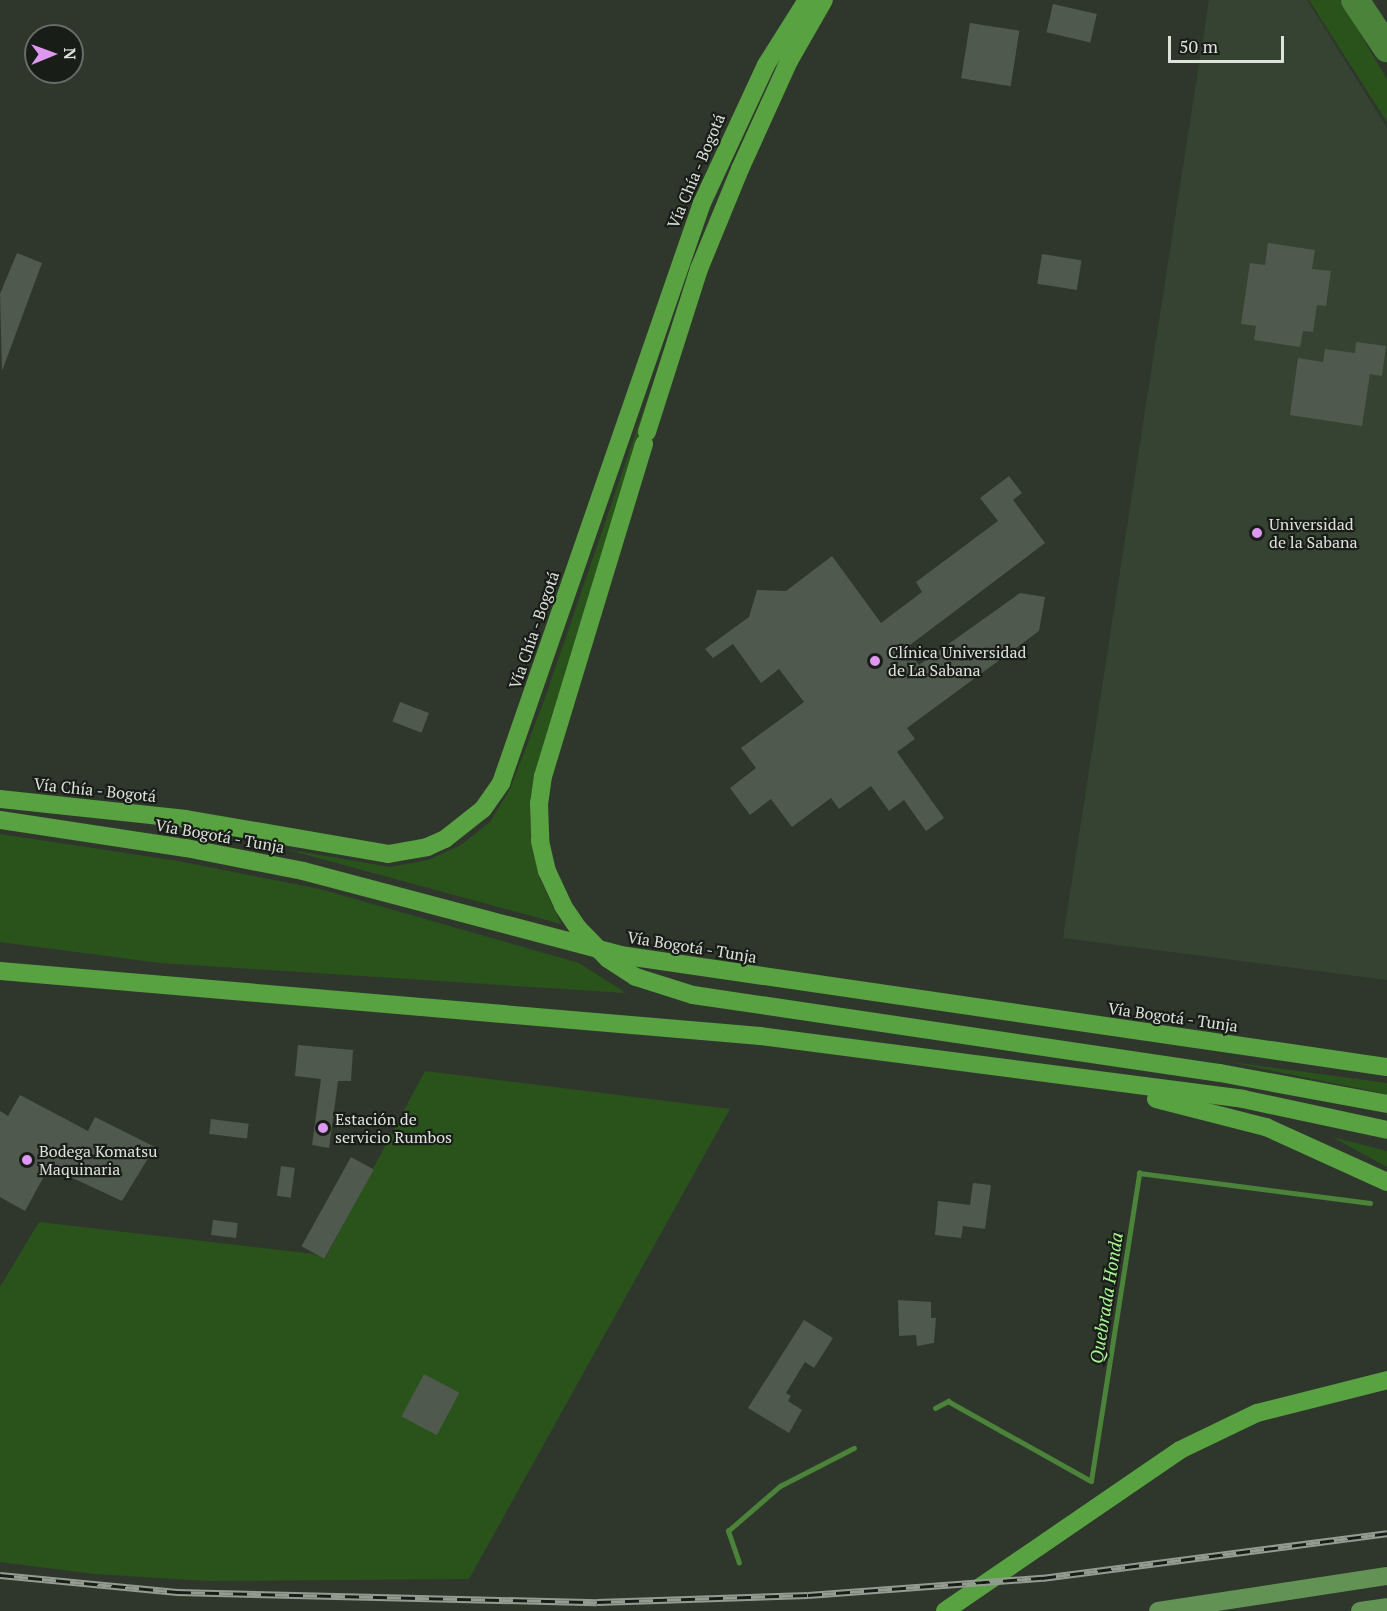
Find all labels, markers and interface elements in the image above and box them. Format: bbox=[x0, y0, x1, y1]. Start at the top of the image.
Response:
north arrow bbox=[24, 24, 84, 84]
scale bar bbox=[1171, 24, 1286, 62]
text: 50 m bbox=[1179, 34, 1218, 58]
text: N bbox=[59, 47, 81, 60]
street label: Vía Chía - Bogotá bbox=[663, 110, 729, 232]
place label: Universidad de la Sabana bbox=[1269, 514, 1358, 552]
marker: Universidad de la Sabana bbox=[1250, 526, 1264, 540]
street label: Vía Chía - Bogotá bbox=[505, 568, 563, 692]
place label: Clínica Universidad de La Sabana bbox=[888, 642, 1026, 680]
marker: Clínica Universidad de La Sabana bbox=[866, 652, 884, 670]
street label: Vía Chía - Bogotá bbox=[32, 774, 158, 806]
street label: Vía Bogotá - Tunja bbox=[153, 815, 287, 857]
street label: Vía Bogotá - Tunja bbox=[625, 927, 759, 967]
street label: Vía Bogotá - Tunja bbox=[1106, 998, 1240, 1036]
place label: Estación de servicio Rumbos bbox=[335, 1109, 452, 1147]
marker: Estación de servicio Rumbos bbox=[316, 1121, 330, 1135]
place label: Bodega Komatsu Maquinaria bbox=[39, 1141, 157, 1179]
marker: Bodega Komatsu Maquinaria bbox=[20, 1153, 34, 1167]
water label: Quebrada Honda bbox=[1085, 1231, 1127, 1365]

